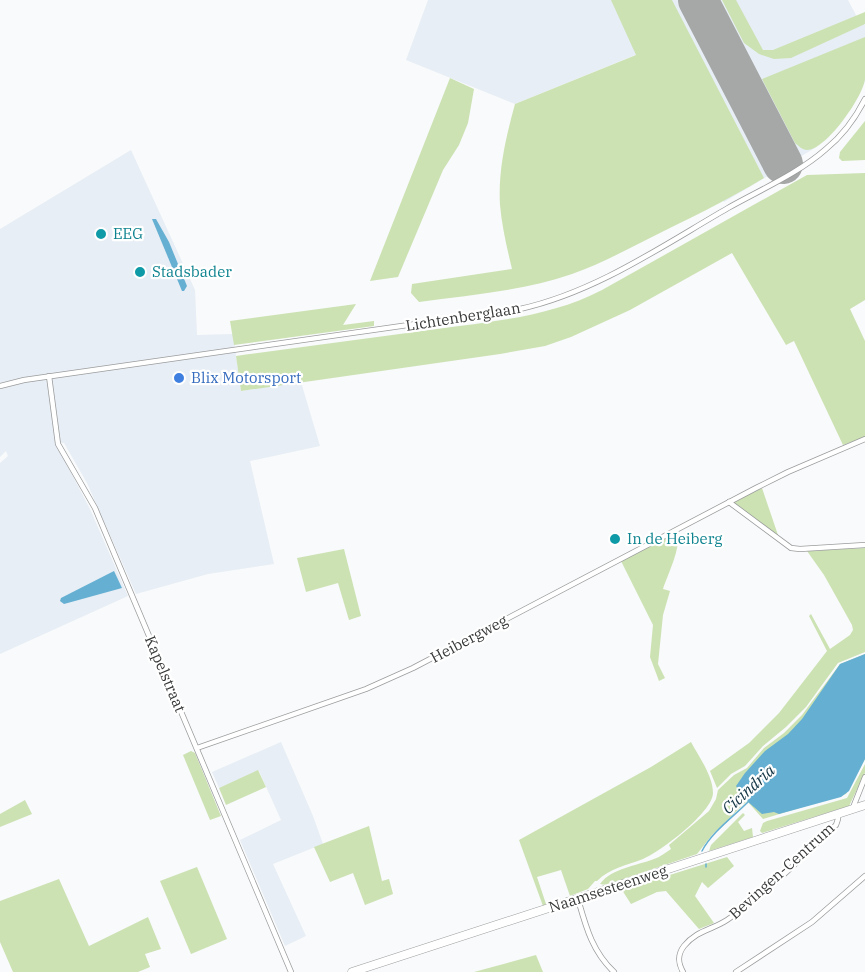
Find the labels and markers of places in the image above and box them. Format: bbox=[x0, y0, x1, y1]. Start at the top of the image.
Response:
place label: EEG bbox=[113, 224, 143, 243]
marker: EEG bbox=[94, 227, 108, 241]
place label: Stadsbader bbox=[152, 262, 232, 281]
marker: Stadsbader bbox=[133, 265, 147, 279]
place label: Blix Motorsport bbox=[191, 368, 301, 387]
marker: Blix Motorsport bbox=[172, 371, 186, 385]
place label: In de Heiberg bbox=[627, 529, 722, 548]
marker: In de Heiberg bbox=[608, 532, 622, 546]

